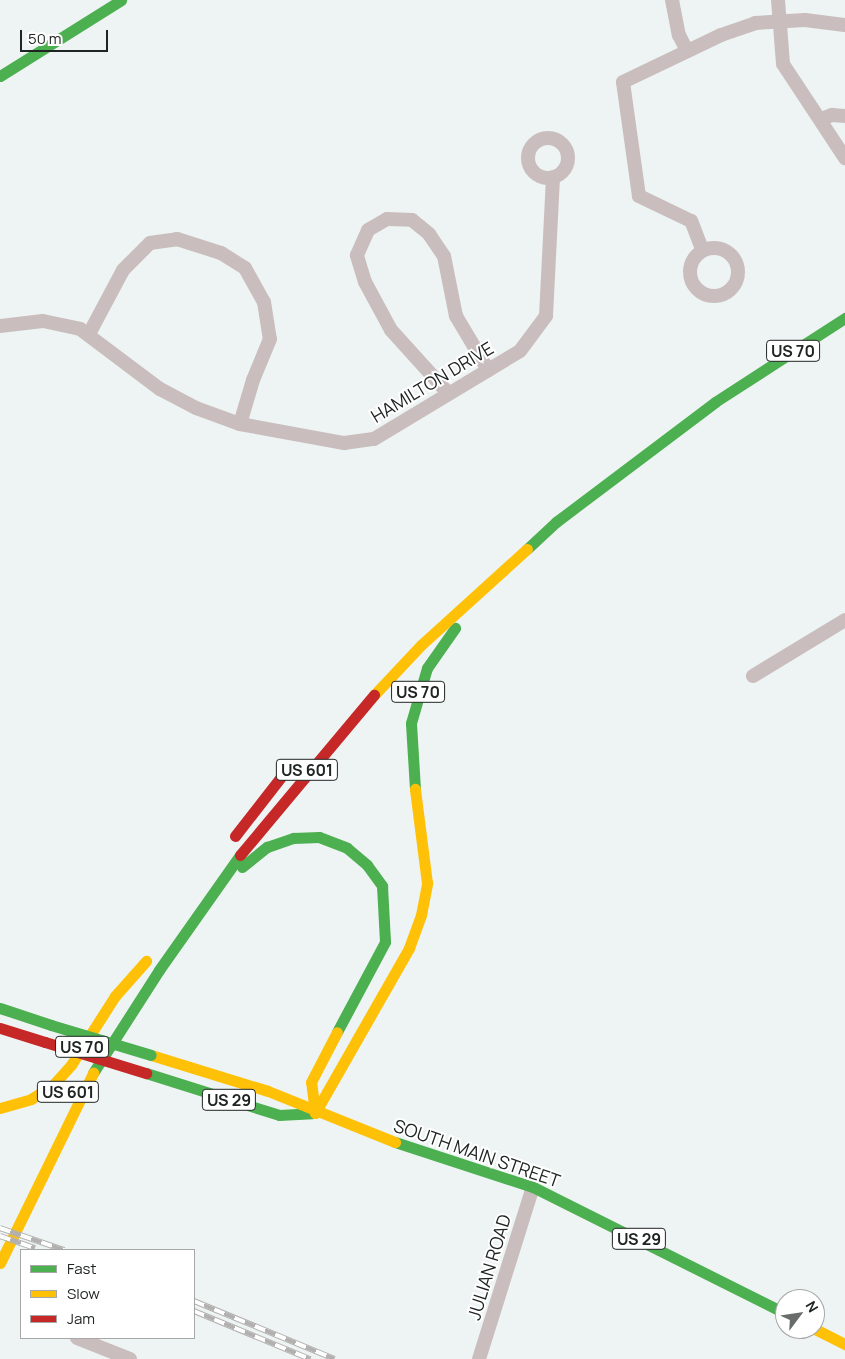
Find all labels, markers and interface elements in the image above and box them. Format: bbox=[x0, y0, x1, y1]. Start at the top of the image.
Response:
scale bar bbox=[22, 20, 110, 52]
text: 50 m bbox=[28, 28, 62, 49]
street label: HAMILTON DRIVE bbox=[367, 337, 497, 427]
road number: US 70 bbox=[766, 338, 820, 364]
road number: US 70 bbox=[390, 679, 446, 706]
road number: US 601 bbox=[276, 756, 338, 784]
road number: US 70 bbox=[54, 1034, 110, 1060]
road number: US 601 bbox=[37, 1078, 99, 1106]
road number: US 29 bbox=[202, 1086, 256, 1114]
street label: SOUTH MAIN STREET bbox=[391, 1114, 563, 1192]
street label: JULIAN ROAD bbox=[463, 1212, 515, 1322]
road number: US 29 bbox=[612, 1226, 666, 1252]
legend bbox=[20, 1249, 195, 1339]
text: Fast bbox=[67, 1258, 96, 1279]
text: Slow bbox=[67, 1283, 100, 1304]
north arrow bbox=[775, 1289, 825, 1339]
text: N bbox=[802, 1297, 823, 1316]
text: Jam bbox=[67, 1308, 95, 1329]

